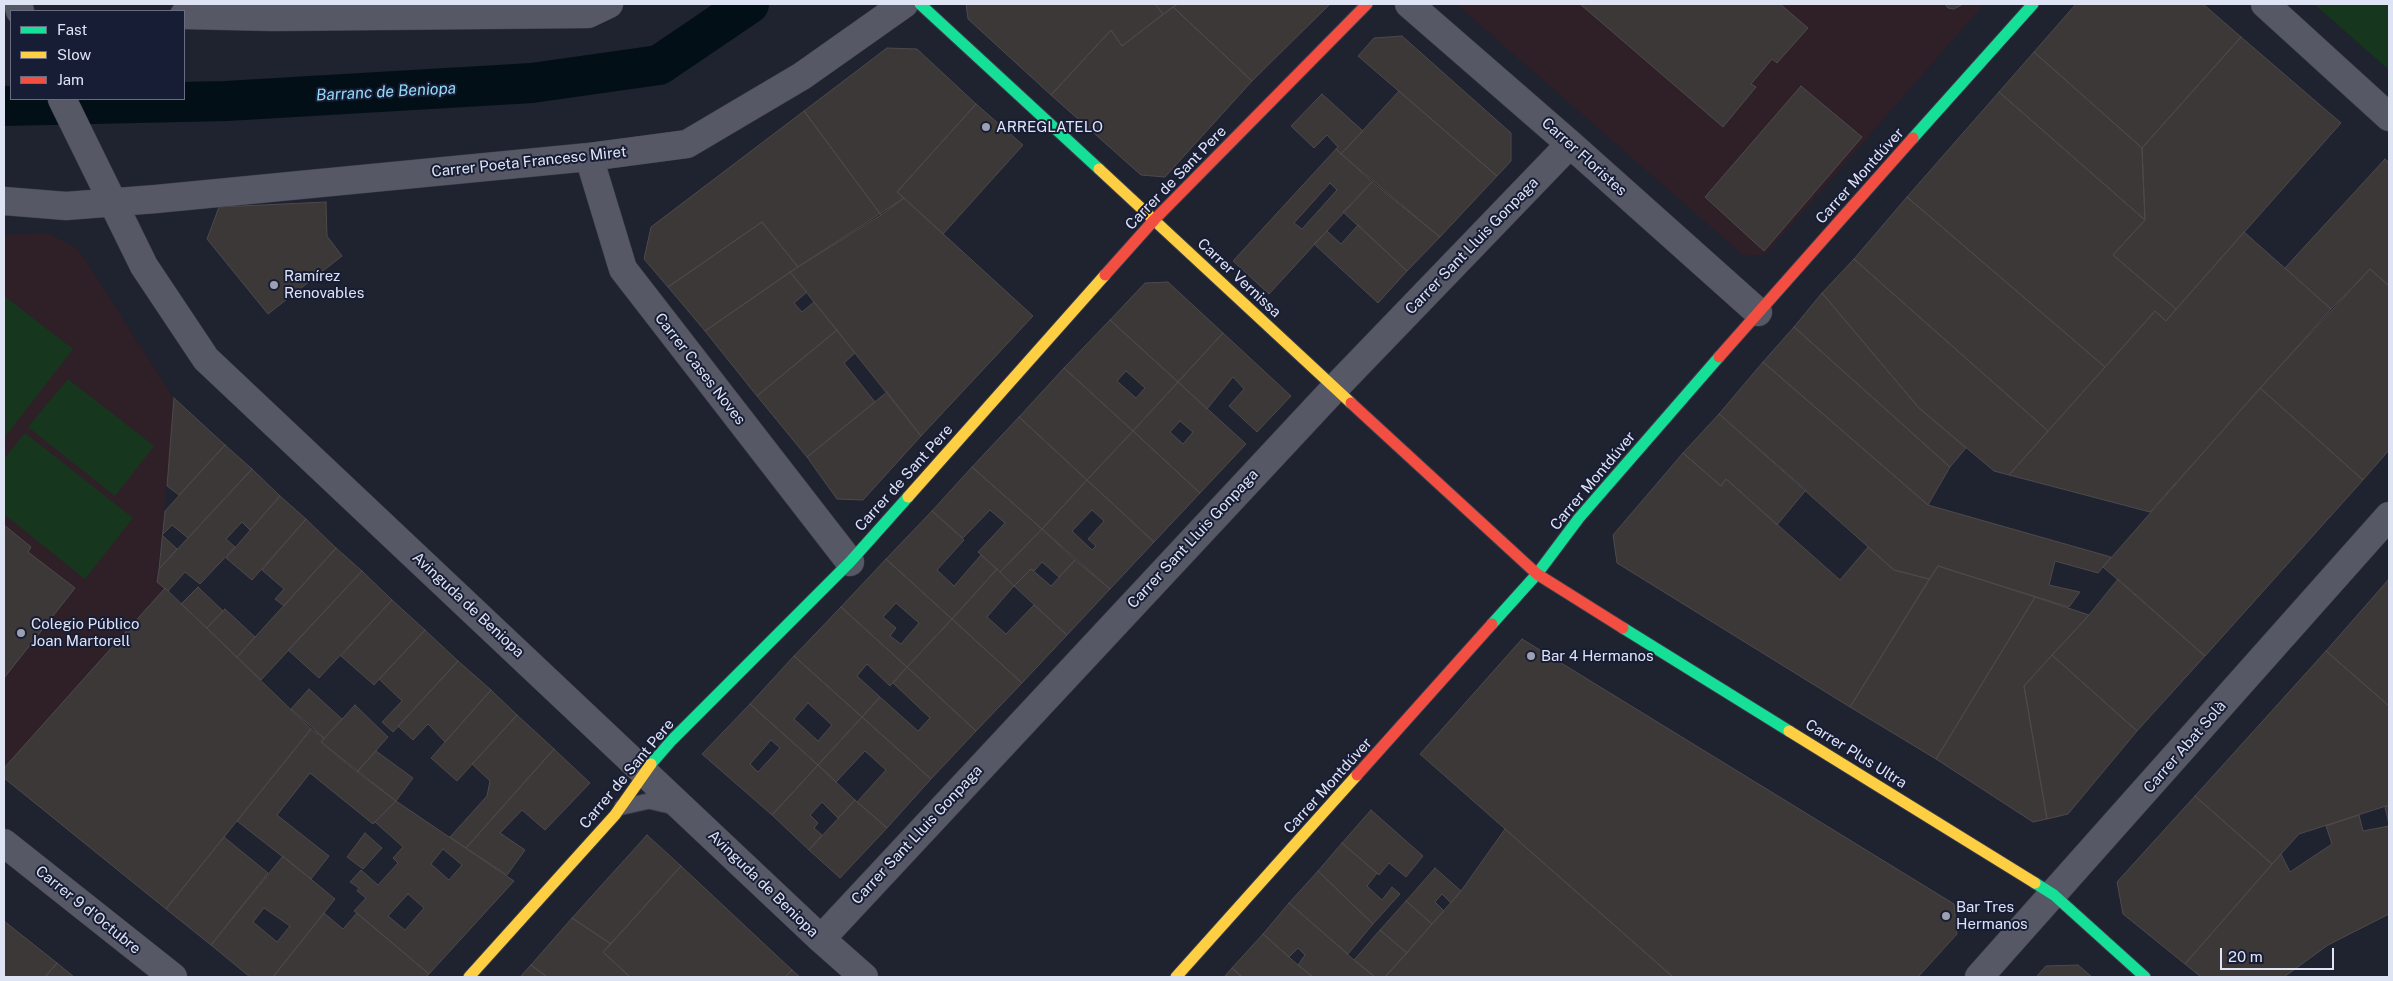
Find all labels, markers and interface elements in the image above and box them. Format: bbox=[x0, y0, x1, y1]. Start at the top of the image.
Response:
legend bbox=[10, 10, 185, 100]
text: Fast bbox=[57, 21, 87, 38]
text: Slow bbox=[57, 46, 91, 63]
text: Jam bbox=[57, 71, 84, 88]
water label: Barranc de Beniopa bbox=[315, 79, 457, 105]
street label: Carrer Floristes bbox=[1538, 114, 1630, 200]
place label: ARREGLATELO bbox=[996, 118, 1103, 136]
marker: ARREGLATELO bbox=[980, 121, 992, 133]
street label: Carrer de Sant Pere bbox=[1122, 122, 1230, 234]
street label: Carrer Montdúver bbox=[1812, 124, 1908, 228]
street label: Carrer Poeta Francesc Miret bbox=[431, 143, 627, 181]
street label: Carrer Sant Lluis Gonpaga bbox=[1402, 174, 1542, 318]
street label: Carrer Vernissa bbox=[1193, 235, 1285, 321]
place label: Ramírez Renovables bbox=[284, 267, 364, 302]
marker: Ramírez Renovables bbox=[268, 279, 280, 291]
street label: Carrer Cases Noves bbox=[651, 310, 749, 428]
street label: Carrer de Sant Pere bbox=[851, 421, 957, 535]
street label: Carrer Montdúver bbox=[1547, 428, 1639, 534]
street label: Carrer Sant Lluis Gonpaga bbox=[1124, 466, 1262, 612]
street label: Avinguda de Beniopa bbox=[408, 549, 528, 661]
place label: Colegio Público Joan Martorell bbox=[31, 615, 140, 650]
marker: Colegio Público Joan Martorell bbox=[15, 627, 27, 639]
place label: Bar 4 Hermanos bbox=[1541, 647, 1654, 665]
marker: Bar 4 Hermanos bbox=[1525, 650, 1537, 662]
street label: Carrer Abat Solà bbox=[2140, 697, 2230, 797]
street label: Carrer de Sant Pere bbox=[576, 716, 678, 832]
street label: Carrer Plus Ultra bbox=[1802, 716, 1910, 792]
street label: Carrer Montdúver bbox=[1280, 734, 1376, 838]
street label: Carrer Sant Lluis Gonpaga bbox=[848, 762, 986, 908]
street label: Avinguda de Beniopa bbox=[704, 827, 822, 941]
street label: Carrer 9 d'Octubre bbox=[32, 862, 144, 958]
place label: Bar Tres Hermanos bbox=[1956, 898, 2028, 933]
marker: Bar Tres Hermanos bbox=[1940, 910, 1952, 922]
scale bar bbox=[2223, 938, 2337, 970]
text: 20 m bbox=[2228, 948, 2263, 965]

